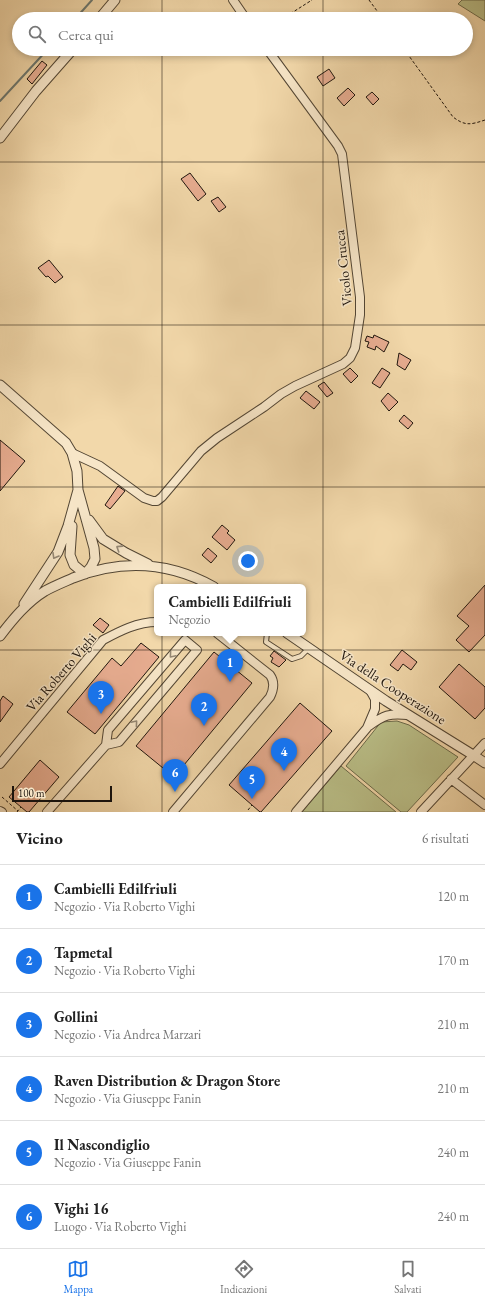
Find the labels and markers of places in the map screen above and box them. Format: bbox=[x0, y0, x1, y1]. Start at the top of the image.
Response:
pin: 1 bbox=[217, 649, 243, 682]
pin: 3 bbox=[88, 681, 114, 714]
pin: 2 bbox=[191, 693, 217, 726]
pin: 4 bbox=[271, 738, 297, 771]
pin: 6 bbox=[162, 759, 188, 792]
pin: 5 bbox=[239, 766, 265, 799]

